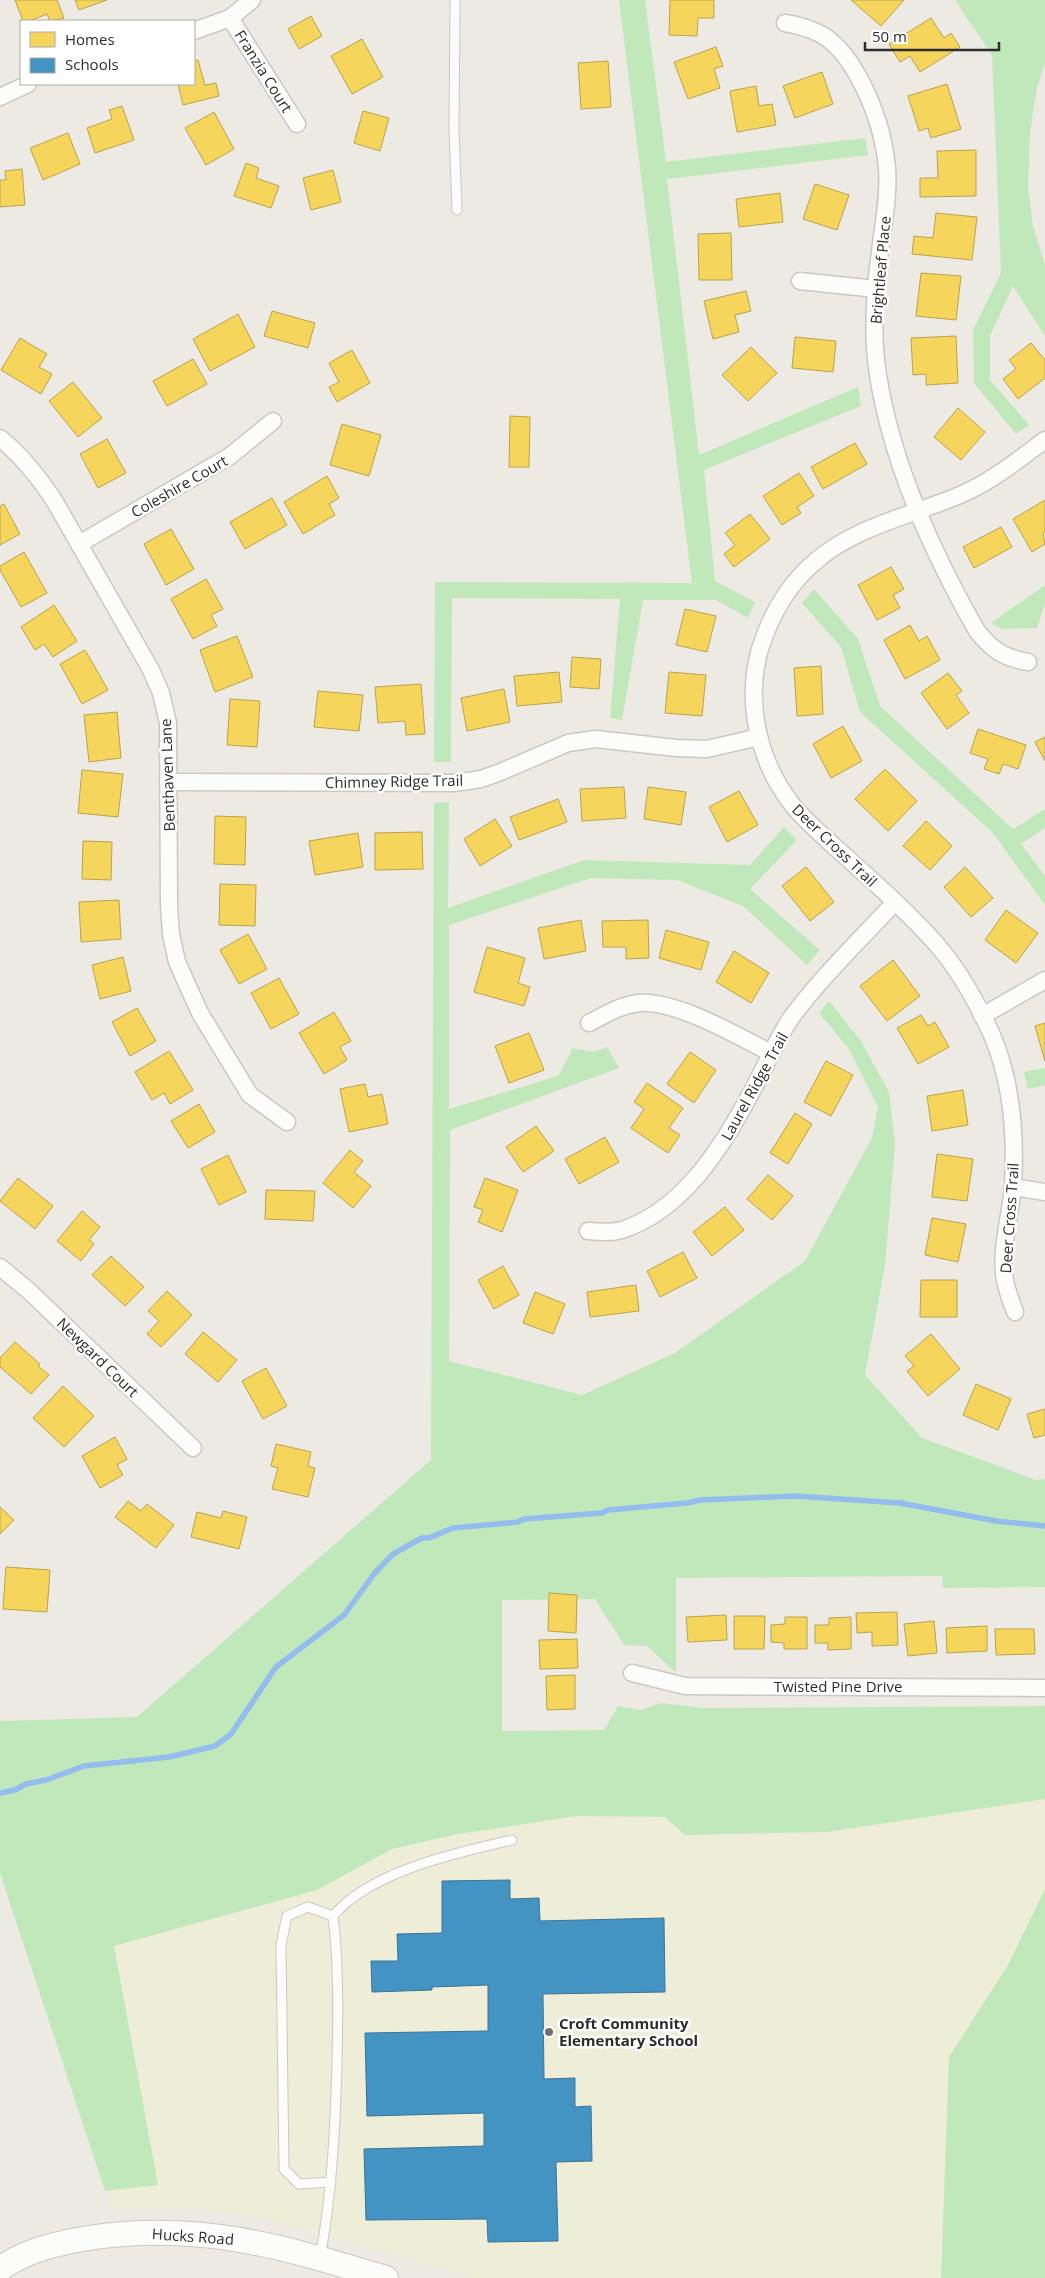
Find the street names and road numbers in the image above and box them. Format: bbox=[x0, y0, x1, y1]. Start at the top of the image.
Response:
street label: Franzia Court bbox=[231, 26, 297, 116]
street label: Brightleaf Place bbox=[865, 215, 895, 325]
street label: Coleshire Court bbox=[127, 450, 231, 522]
street label: Benthaven Lane bbox=[155, 718, 179, 832]
street label: Chimney Ridge Trail bbox=[325, 770, 463, 792]
street label: Deer Cross Trail bbox=[788, 799, 882, 891]
street label: Laurel Ridge Trail bbox=[716, 1028, 792, 1144]
street label: Deer Cross Trail bbox=[995, 1162, 1023, 1274]
street label: Newgard Court bbox=[53, 1313, 143, 1401]
street label: Twisted Pine Drive bbox=[774, 1676, 902, 1696]
street label: Hucks Road bbox=[151, 2223, 235, 2249]

